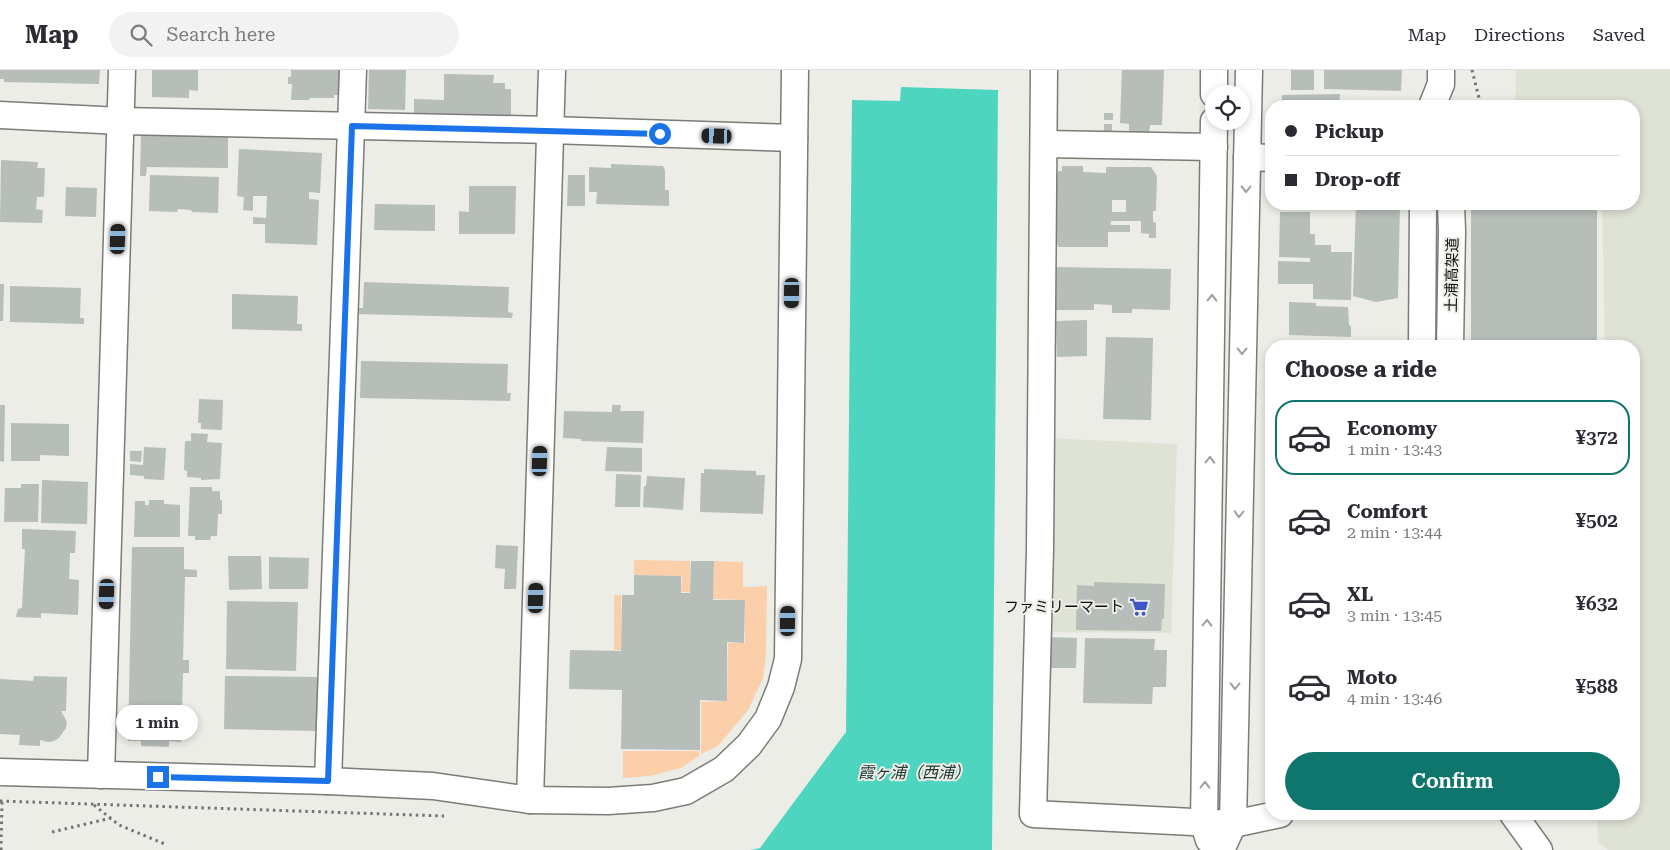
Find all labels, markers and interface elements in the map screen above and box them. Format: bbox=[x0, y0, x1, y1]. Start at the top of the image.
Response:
search box bbox=[109, 12, 459, 57]
text: Map bbox=[25, 21, 79, 49]
icon: search bbox=[127, 21, 155, 49]
text: Search here bbox=[167, 23, 275, 46]
text: Map bbox=[1408, 24, 1446, 45]
text: Directions bbox=[1474, 24, 1565, 45]
text: Saved bbox=[1593, 24, 1645, 45]
map controls bbox=[1205, 85, 1250, 130]
button: locate bbox=[1205, 85, 1250, 130]
text: Pickup bbox=[1315, 120, 1384, 143]
route start bbox=[649, 123, 671, 145]
car bbox=[701, 128, 732, 144]
text: Drop-off bbox=[1315, 168, 1400, 191]
one-way arrow bbox=[1241, 185, 1251, 193]
car bbox=[109, 224, 126, 254]
street label: 土浦高架道 bbox=[1442, 237, 1462, 313]
car bbox=[784, 278, 799, 308]
one-way arrow bbox=[1207, 293, 1217, 301]
one-way arrow bbox=[1237, 347, 1248, 355]
text: Choose a ride bbox=[1285, 357, 1437, 382]
icon: car bbox=[1287, 415, 1332, 460]
text: Economy bbox=[1347, 417, 1437, 440]
text: ¥372 bbox=[1575, 426, 1618, 449]
text: 1 min · 13:43 bbox=[1347, 440, 1442, 459]
car bbox=[531, 446, 548, 476]
one-way arrow bbox=[1204, 456, 1215, 464]
icon: car bbox=[1287, 498, 1332, 543]
text: Comfort bbox=[1347, 500, 1428, 523]
text: ¥502 bbox=[1575, 509, 1618, 532]
one-way arrow bbox=[1234, 510, 1244, 518]
text: 2 min · 13:44 bbox=[1347, 523, 1442, 542]
car bbox=[98, 579, 115, 609]
icon: car bbox=[1287, 581, 1332, 626]
car bbox=[527, 583, 544, 613]
text: XL bbox=[1347, 583, 1373, 606]
text: ¥632 bbox=[1575, 592, 1618, 615]
supermarket icon: ファミリーマート bbox=[1128, 596, 1150, 618]
place label: ファミリーマート bbox=[1004, 598, 1124, 616]
car bbox=[780, 606, 795, 636]
text: 3 min · 13:45 bbox=[1347, 606, 1442, 625]
one-way arrow bbox=[1202, 618, 1212, 626]
icon: car bbox=[1287, 664, 1332, 709]
text: Moto bbox=[1347, 666, 1397, 689]
text: ¥588 bbox=[1575, 675, 1618, 698]
one-way arrow bbox=[1230, 682, 1240, 690]
text: 4 min · 13:46 bbox=[1347, 689, 1442, 708]
callout: 1 min bbox=[117, 704, 199, 740]
text: 1 min bbox=[135, 713, 179, 732]
button: Confirm bbox=[1285, 752, 1620, 810]
water label: 霞ヶ浦（西浦） bbox=[858, 763, 970, 782]
route end bbox=[147, 766, 169, 788]
one-way arrow bbox=[1200, 781, 1210, 788]

